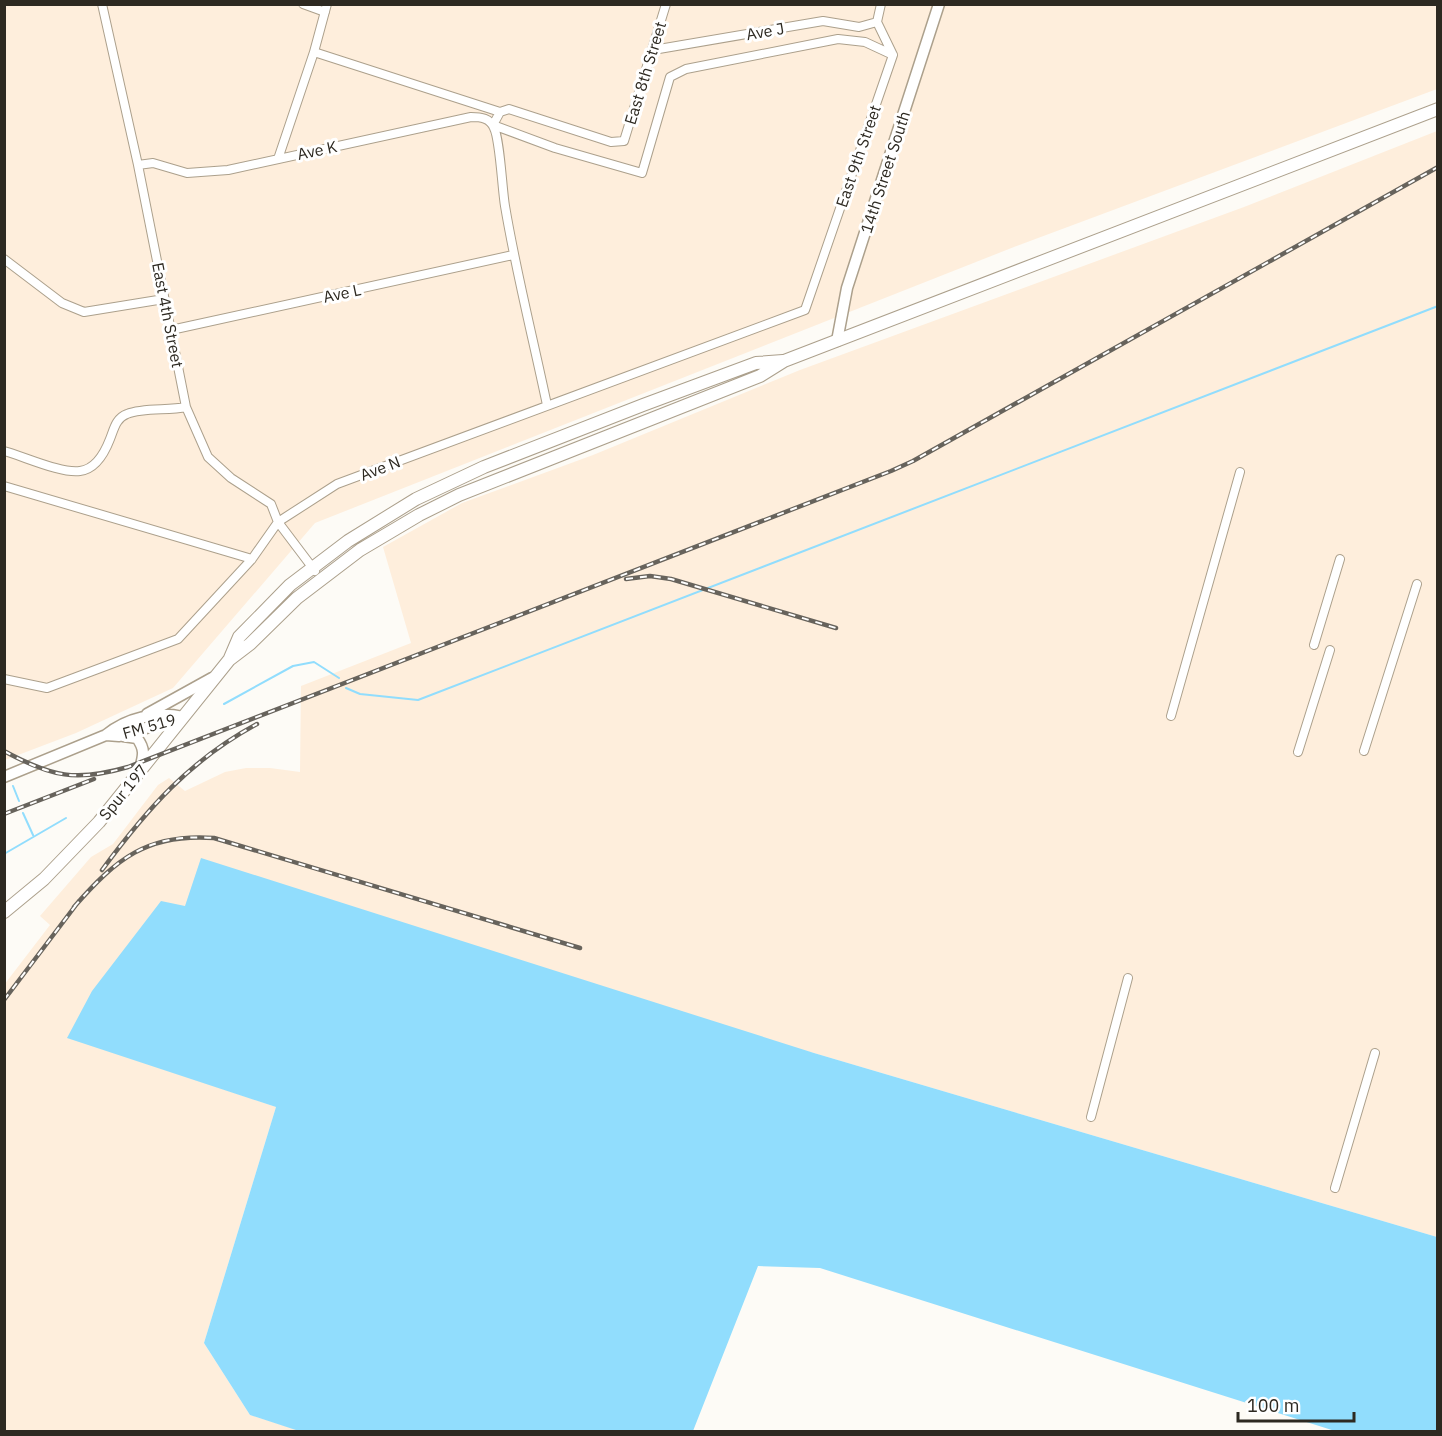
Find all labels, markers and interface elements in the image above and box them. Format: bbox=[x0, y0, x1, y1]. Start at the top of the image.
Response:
street label: Ave J bbox=[744, 18, 786, 44]
street label: East 8th Street bbox=[620, 19, 670, 127]
street label: East 9th Street bbox=[831, 102, 885, 210]
street label: 14th Street South bbox=[856, 108, 914, 236]
street label: Ave K bbox=[295, 136, 339, 164]
street label: East 4th Street bbox=[148, 261, 188, 369]
street label: Ave L bbox=[321, 279, 363, 307]
street label: Ave N bbox=[357, 451, 403, 485]
street label: FM 519 bbox=[120, 709, 178, 743]
street label: Spur 197 bbox=[94, 760, 152, 824]
scale bar bbox=[1238, 1385, 1354, 1423]
text: 100 m bbox=[1247, 1394, 1299, 1417]

